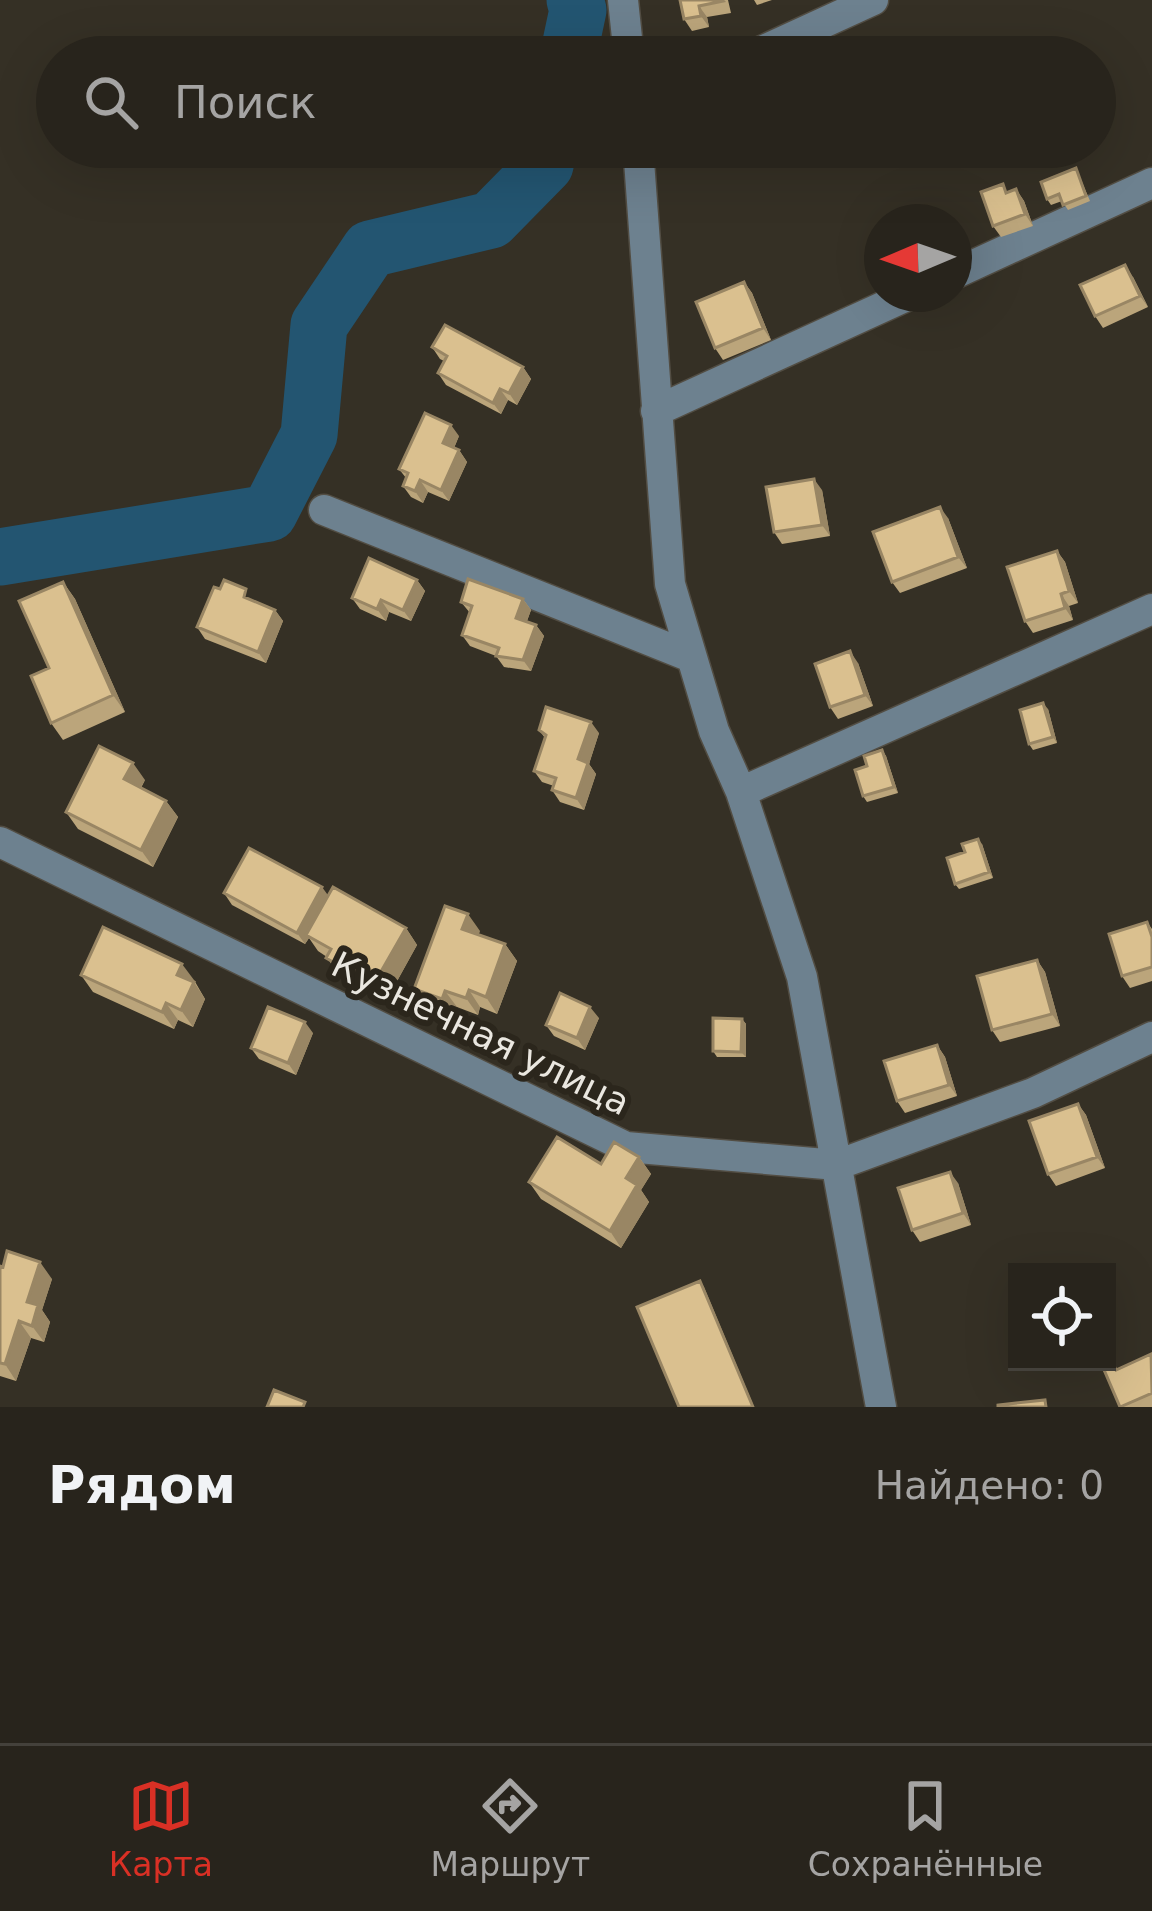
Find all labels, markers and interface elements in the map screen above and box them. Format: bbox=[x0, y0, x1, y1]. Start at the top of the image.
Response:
search box bbox=[36, 36, 1116, 168]
icon: search bbox=[78, 69, 144, 135]
text: Поиск bbox=[174, 76, 317, 129]
north arrow bbox=[864, 204, 972, 312]
street label: Кузнечная улица bbox=[325, 944, 636, 1123]
map controls bbox=[1008, 1263, 1116, 1371]
button: locate bbox=[1008, 1263, 1116, 1371]
text: Рядом bbox=[48, 1456, 236, 1515]
text: Найдено: 0 bbox=[875, 1463, 1104, 1508]
tab: Карта bbox=[109, 1773, 213, 1884]
tab: Маршрут bbox=[431, 1773, 590, 1884]
tab: Сохранённые bbox=[808, 1773, 1043, 1884]

